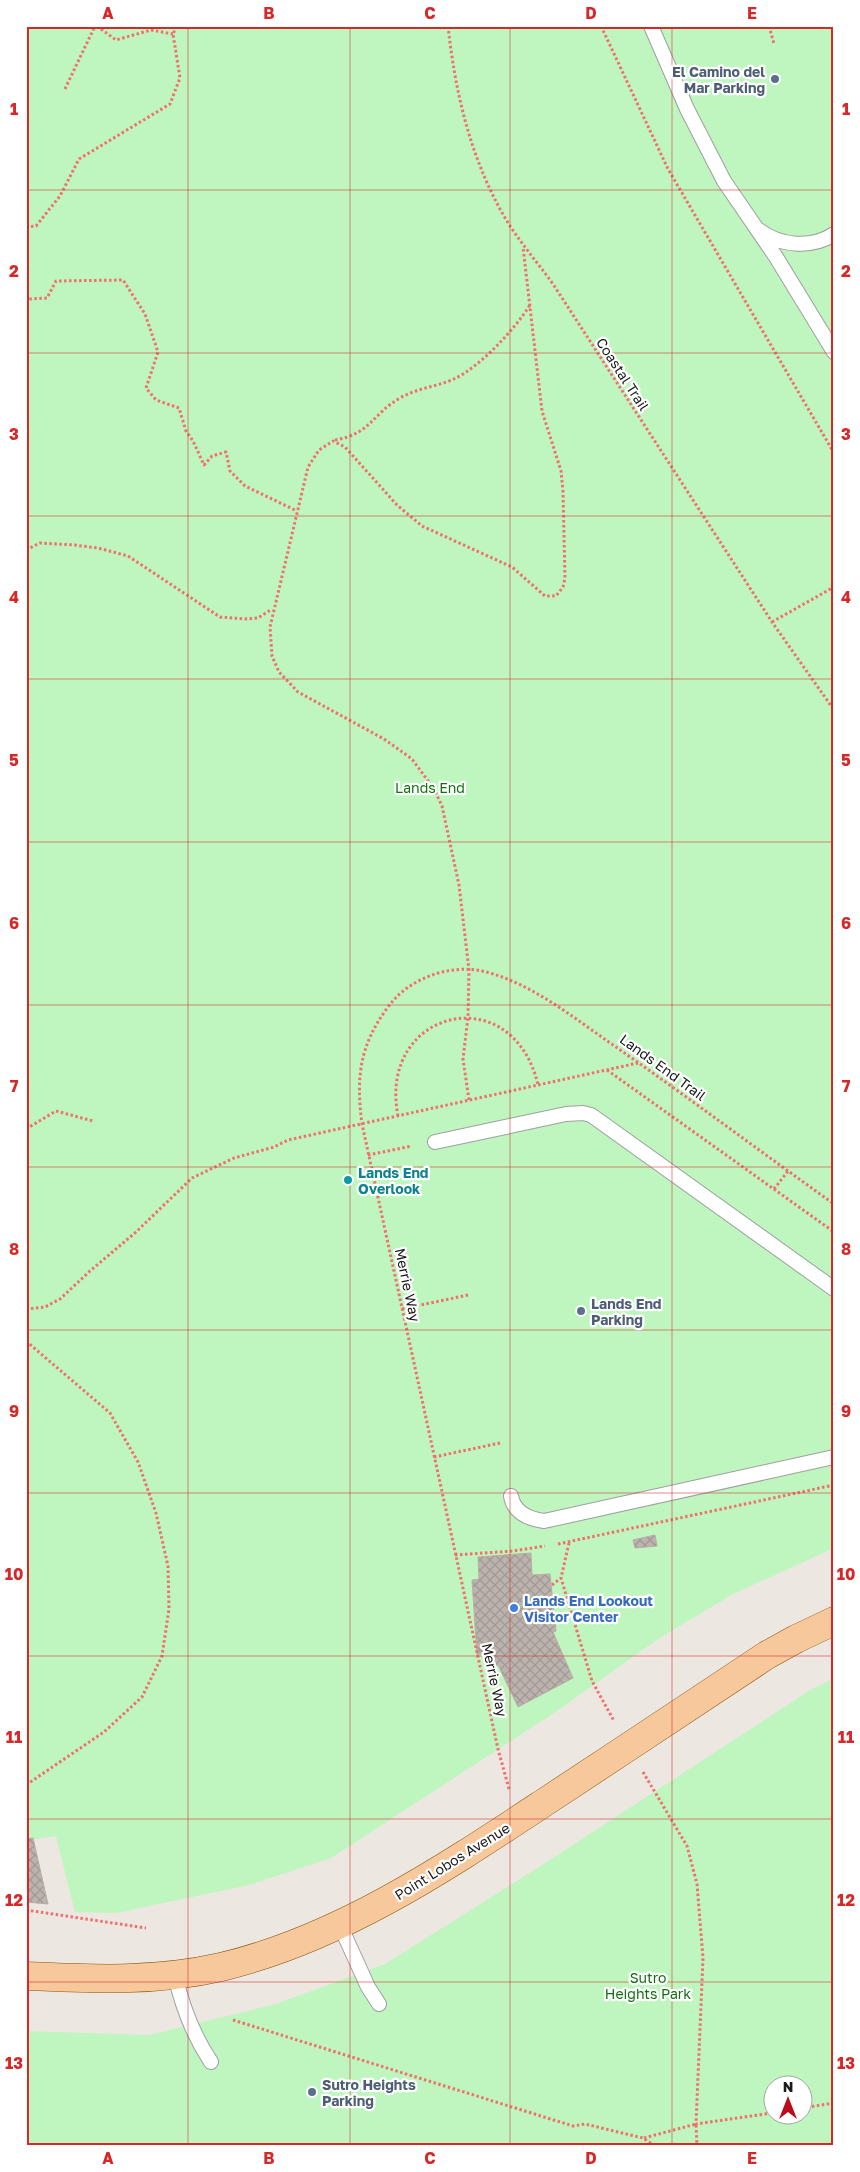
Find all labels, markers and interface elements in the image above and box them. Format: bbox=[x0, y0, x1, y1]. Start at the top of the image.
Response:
text: A bbox=[102, 3, 114, 23]
text: B bbox=[263, 3, 275, 23]
text: C bbox=[424, 3, 436, 23]
text: D bbox=[585, 3, 597, 23]
text: E bbox=[747, 3, 757, 23]
place label: El Camino del Mar Parking bbox=[672, 63, 765, 96]
marker: El Camino del Mar Parking bbox=[769, 73, 781, 85]
text: 1 bbox=[10, 99, 18, 119]
text: 1 bbox=[842, 99, 850, 119]
text: 2 bbox=[9, 261, 19, 281]
text: 2 bbox=[841, 261, 851, 281]
street label: Coastal Trail bbox=[593, 334, 653, 414]
text: 3 bbox=[9, 424, 19, 444]
text: 3 bbox=[841, 424, 851, 444]
text: 4 bbox=[9, 587, 19, 607]
text: 4 bbox=[841, 587, 851, 607]
text: 5 bbox=[9, 750, 19, 770]
text: 5 bbox=[841, 750, 851, 770]
park label: Lands End bbox=[395, 779, 465, 796]
text: 6 bbox=[9, 913, 19, 933]
text: 6 bbox=[841, 913, 851, 933]
street label: Lands End Trail bbox=[617, 1030, 709, 1104]
text: 7 bbox=[10, 1076, 19, 1096]
text: 7 bbox=[842, 1076, 851, 1096]
place label: Lands End Overlook bbox=[358, 1164, 428, 1197]
marker: Lands End Overlook bbox=[342, 1174, 354, 1186]
text: 8 bbox=[9, 1239, 19, 1259]
text: 8 bbox=[841, 1239, 851, 1259]
street label: Merrie Way bbox=[392, 1247, 424, 1324]
place label: Lands End Parking bbox=[591, 1295, 661, 1328]
marker: Lands End Parking bbox=[575, 1305, 587, 1317]
text: 9 bbox=[9, 1401, 19, 1421]
text: 9 bbox=[841, 1401, 851, 1421]
text: 10 bbox=[5, 1564, 23, 1584]
text: 10 bbox=[837, 1564, 855, 1584]
place label: Lands End Lookout Visitor Center bbox=[524, 1592, 653, 1625]
marker: Lands End Lookout Visitor Center bbox=[508, 1602, 520, 1614]
street label: Merrie Way bbox=[479, 1642, 511, 1719]
text: 11 bbox=[6, 1727, 22, 1747]
text: 11 bbox=[838, 1727, 854, 1747]
street label: Point Lobos Avenue bbox=[391, 1819, 513, 1903]
text: 12 bbox=[5, 1890, 23, 1910]
text: 12 bbox=[837, 1890, 855, 1910]
park label: Sutro Heights Park bbox=[605, 1969, 691, 2002]
text: 13 bbox=[5, 2053, 23, 2073]
text: 13 bbox=[837, 2053, 855, 2073]
north arrow bbox=[762, 2074, 812, 2124]
place label: Sutro Heights Parking bbox=[322, 2076, 416, 2109]
text: N bbox=[783, 2078, 793, 2095]
marker: Sutro Heights Parking bbox=[306, 2086, 318, 2098]
text: A bbox=[102, 2148, 114, 2168]
text: B bbox=[263, 2148, 275, 2168]
text: C bbox=[424, 2148, 436, 2168]
text: D bbox=[585, 2148, 597, 2168]
text: E bbox=[747, 2148, 757, 2168]

